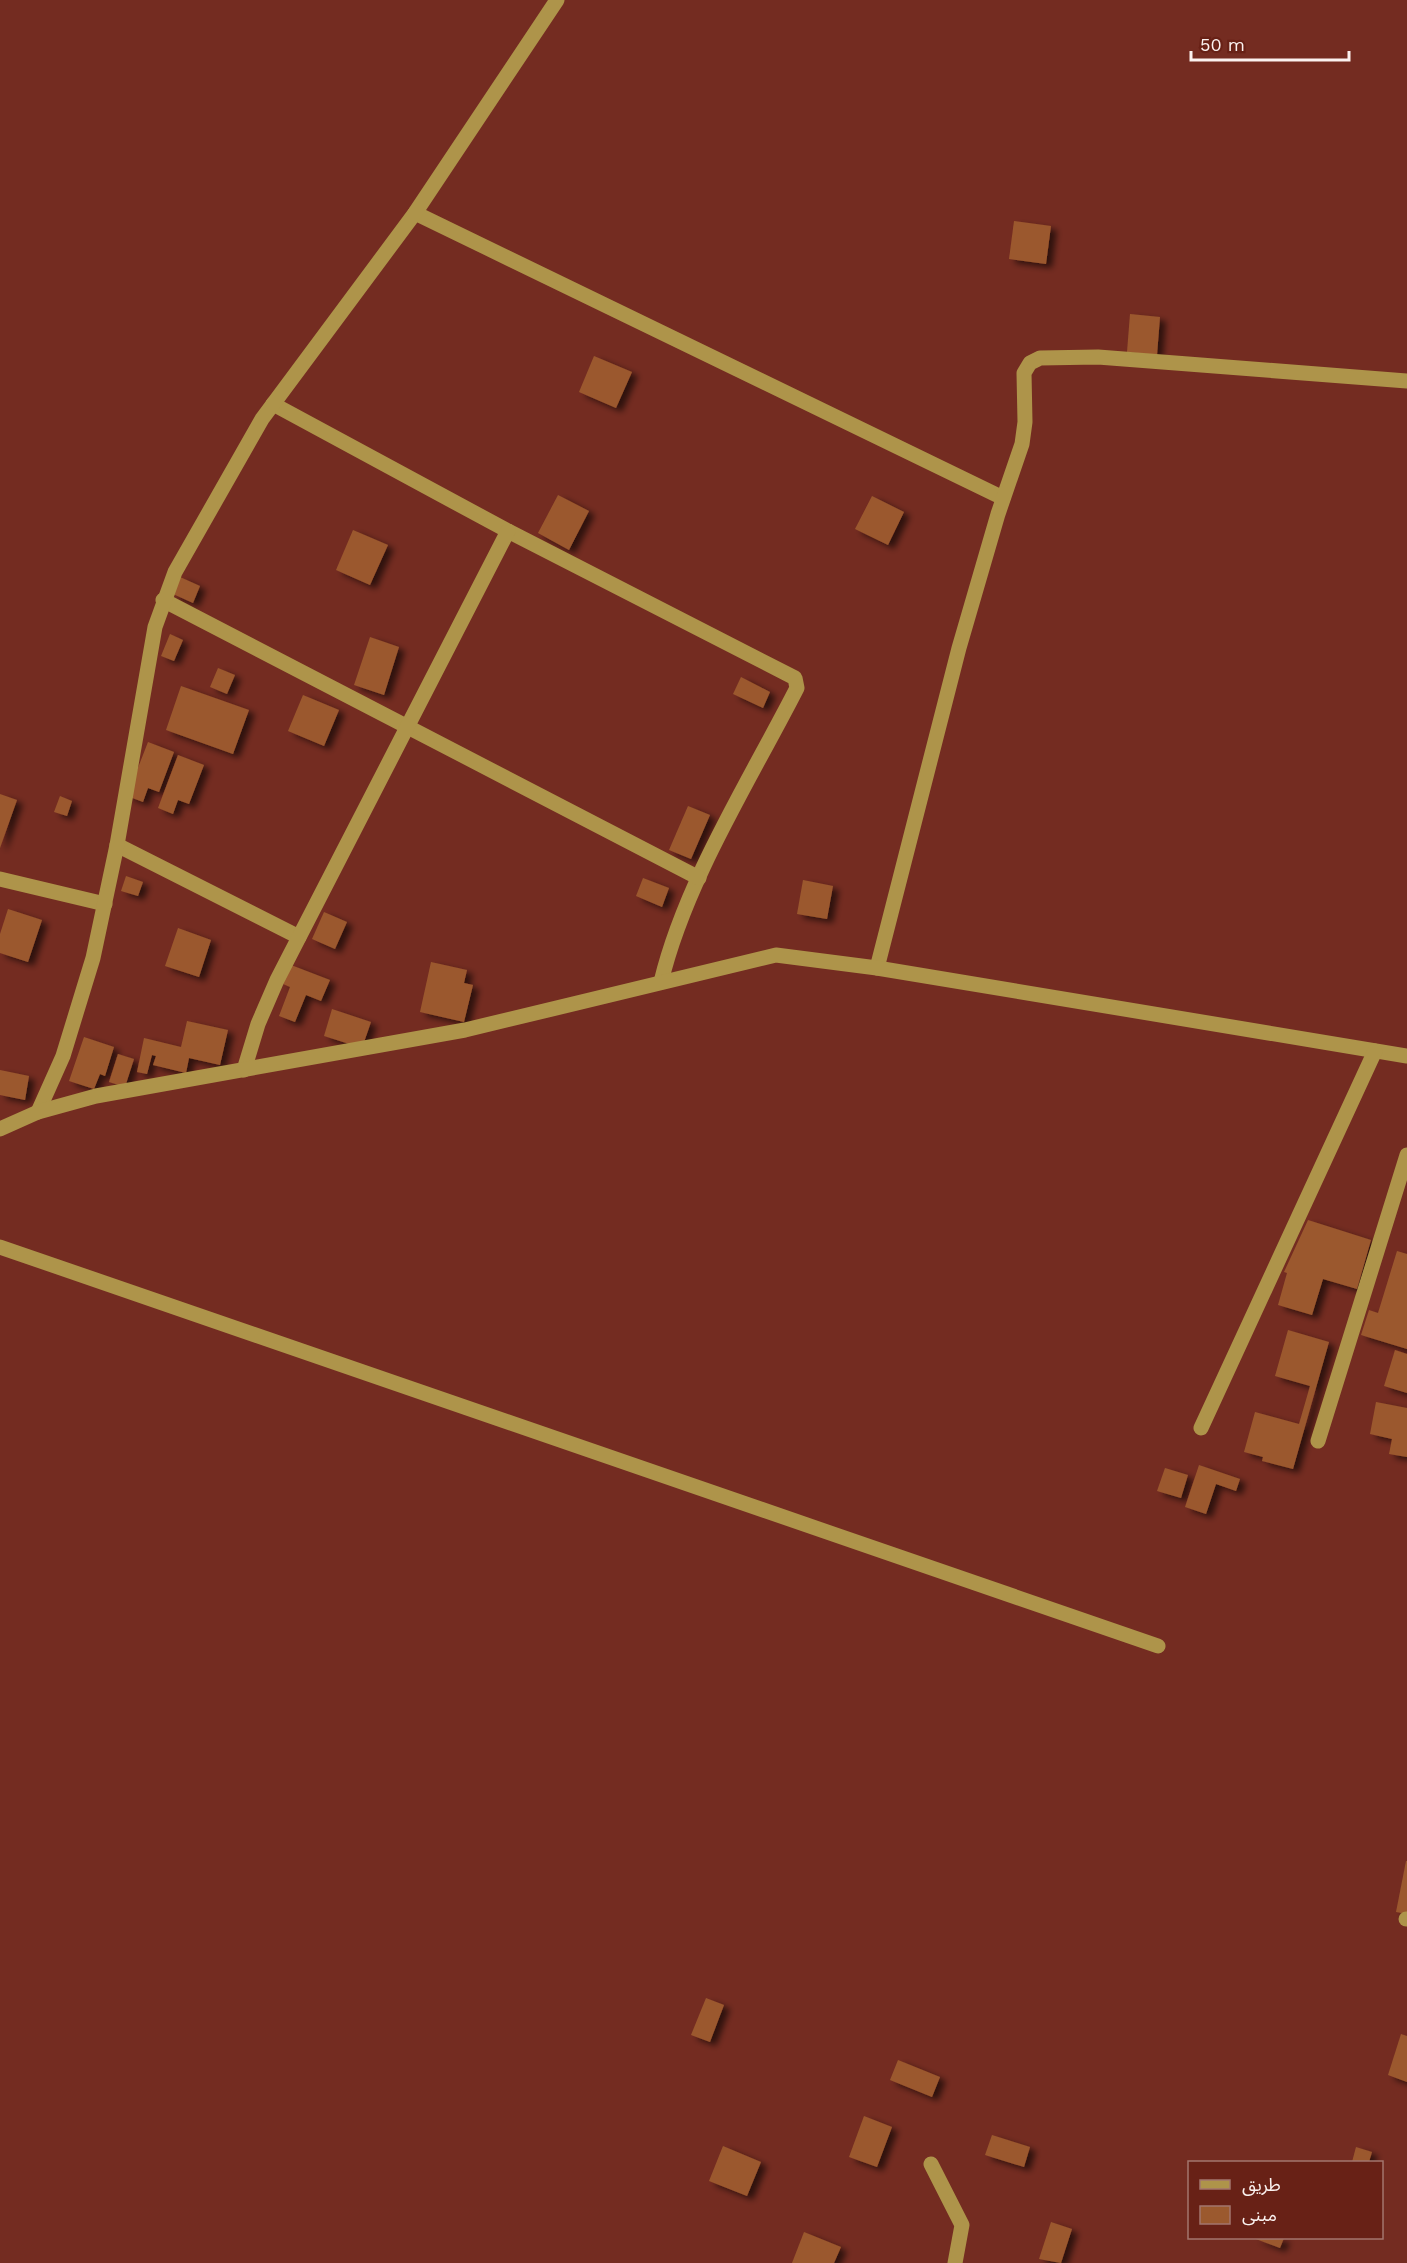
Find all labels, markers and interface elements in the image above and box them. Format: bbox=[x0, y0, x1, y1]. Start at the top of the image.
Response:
scale bar bbox=[1191, 24, 1348, 62]
text: 50 m bbox=[1200, 34, 1245, 55]
legend bbox=[1188, 2161, 1383, 2239]
text: طريق bbox=[1242, 2174, 1281, 2196]
text: مبنى bbox=[1242, 2204, 1277, 2226]

